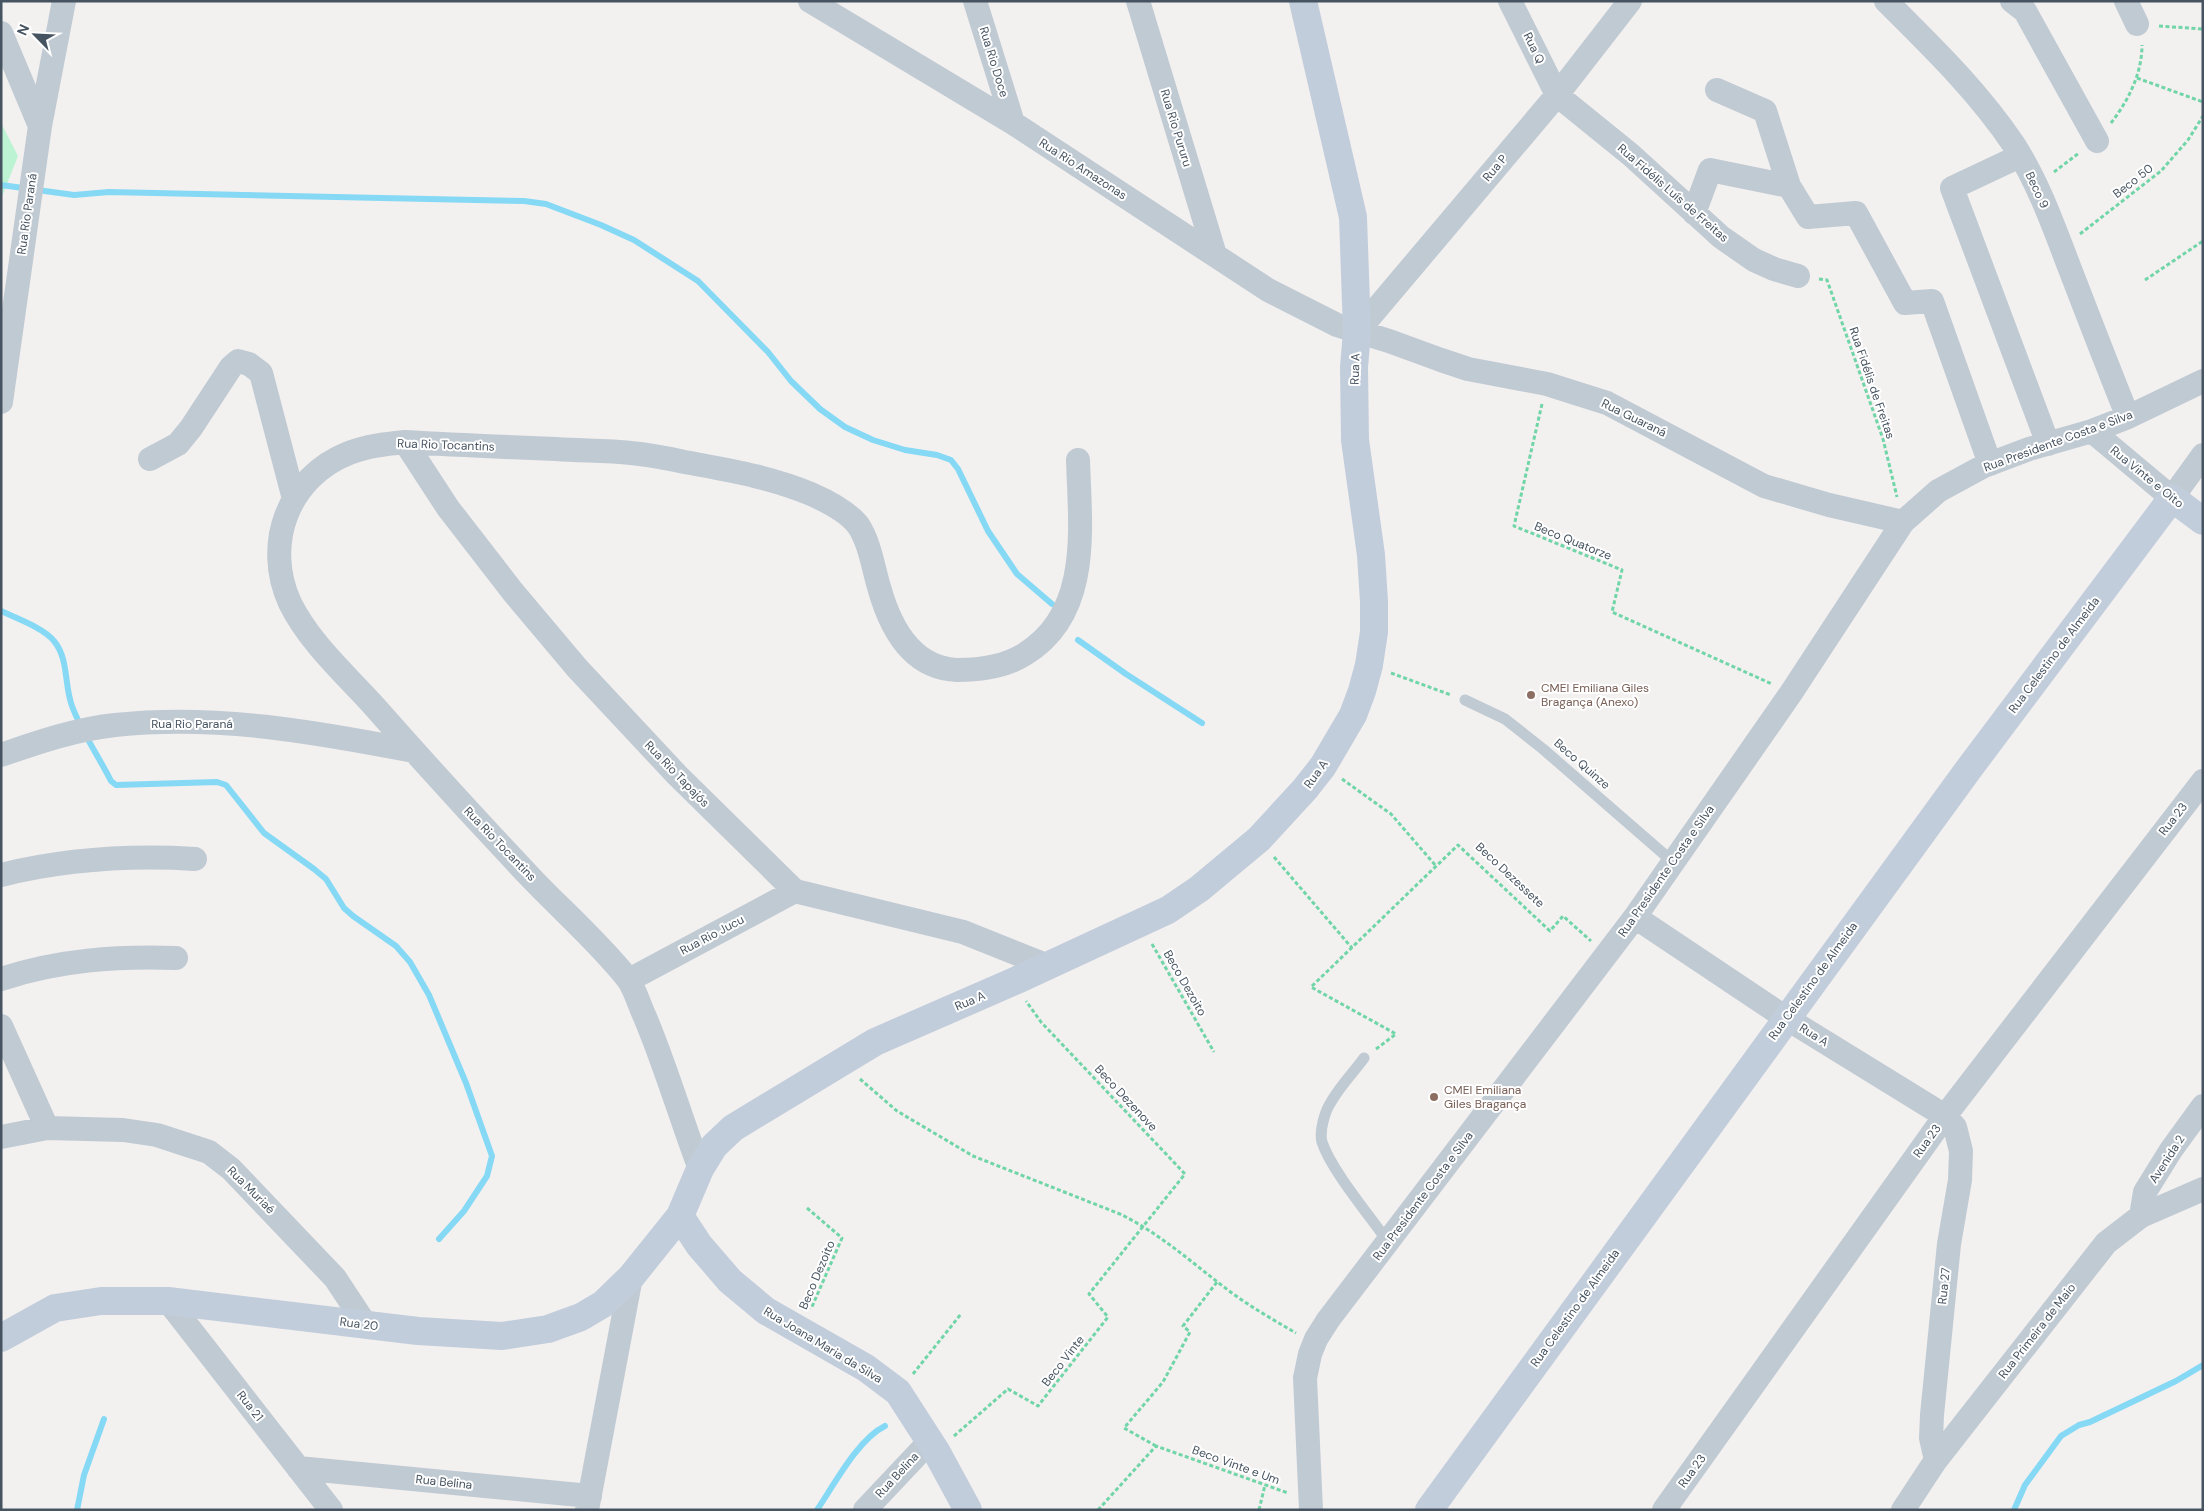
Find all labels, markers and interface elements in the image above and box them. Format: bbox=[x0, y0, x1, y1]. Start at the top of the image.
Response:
north arrow bbox=[10, 10, 60, 60]
text: N bbox=[13, 21, 33, 38]
street label: Rua Rio Doce bbox=[976, 25, 1012, 99]
street label: Rua Q bbox=[1520, 30, 1548, 66]
street label: Rua Rio Pururu bbox=[1157, 87, 1195, 169]
street label: Rua Rio Amazonas bbox=[1036, 135, 1130, 203]
street label: Rua Fidélis Luís de Freitas bbox=[1614, 140, 1732, 246]
street label: Rua P bbox=[1479, 151, 1511, 185]
street label: Beco 50 bbox=[2110, 160, 2156, 202]
street label: Beco 9 bbox=[2022, 169, 2052, 211]
street label: Rua Rio Paraná bbox=[13, 172, 41, 256]
street label: Rua Fidélis de Freitas bbox=[1845, 325, 1899, 441]
street label: Rua A bbox=[1346, 353, 1364, 385]
street label: Rua Guaraná bbox=[1599, 395, 1669, 441]
street label: Rua Presidente Costa e Silva bbox=[1981, 407, 2135, 475]
street label: Rua Rio Tocantins bbox=[397, 435, 495, 455]
street label: Rua Vinte e Oito bbox=[2107, 442, 2187, 512]
street label: Beco Quatorze bbox=[1532, 518, 1614, 564]
street label: Rua Celestino de Almeida bbox=[2005, 594, 2103, 716]
place label: CMEI Emiliana Giles Bragança (Anexo) bbox=[1541, 680, 1649, 710]
marker: CMEI Emiliana Giles Bragança (Anexo) bbox=[1525, 689, 1537, 701]
street label: Rua Rio Paraná bbox=[151, 716, 233, 732]
street label: Beco Quinze bbox=[1551, 735, 1614, 793]
street label: Rua Rio Tapajós bbox=[641, 737, 713, 811]
street label: Rua A bbox=[1300, 756, 1332, 792]
street label: Rua 23 bbox=[2155, 799, 2191, 839]
street label: Rua Presidente Costa e Silva bbox=[1614, 802, 1718, 940]
street label: Rua Rio Tocantins bbox=[460, 803, 540, 885]
street label: Beco Dezessete bbox=[1472, 839, 1548, 911]
street label: Rua Rio Jucu bbox=[677, 911, 747, 959]
street label: Rua Celestino de Almeida bbox=[1765, 919, 1861, 1043]
street label: Beco Dezoito bbox=[1160, 947, 1210, 1019]
street label: Rua A bbox=[952, 987, 988, 1015]
street label: Rua A bbox=[1796, 1020, 1832, 1050]
street label: Beco Dezenove bbox=[1091, 1061, 1161, 1135]
place label: CMEI Emiliana Giles Bragança bbox=[1444, 1082, 1526, 1112]
marker: CMEI Emiliana Giles Bragança bbox=[1428, 1091, 1440, 1103]
street label: Rua 23 bbox=[1909, 1121, 1945, 1161]
street label: Rua Presidente Costa e Silva bbox=[1369, 1128, 1477, 1264]
street label: Avenida 2 bbox=[2146, 1132, 2188, 1186]
street label: Rua Muriaé bbox=[224, 1163, 278, 1217]
street label: Beco Dezoito bbox=[795, 1238, 839, 1312]
street label: Rua Celestino de Almeida bbox=[1527, 1246, 1623, 1370]
street label: Rua 27 bbox=[1934, 1267, 1954, 1305]
street label: Rua Primeira de Maio bbox=[1995, 1280, 2079, 1382]
street label: Rua Joana Maria da Silva bbox=[761, 1303, 885, 1387]
street label: Rua 20 bbox=[339, 1314, 379, 1334]
street label: Beco Vinte bbox=[1038, 1332, 1088, 1390]
street label: Rua 21 bbox=[233, 1388, 267, 1424]
street label: Beco Vinte e Um bbox=[1190, 1442, 1282, 1488]
street label: Rua Belina bbox=[872, 1449, 922, 1501]
street label: Rua 23 bbox=[1674, 1451, 1710, 1491]
street label: Rua Belina bbox=[415, 1471, 473, 1493]

